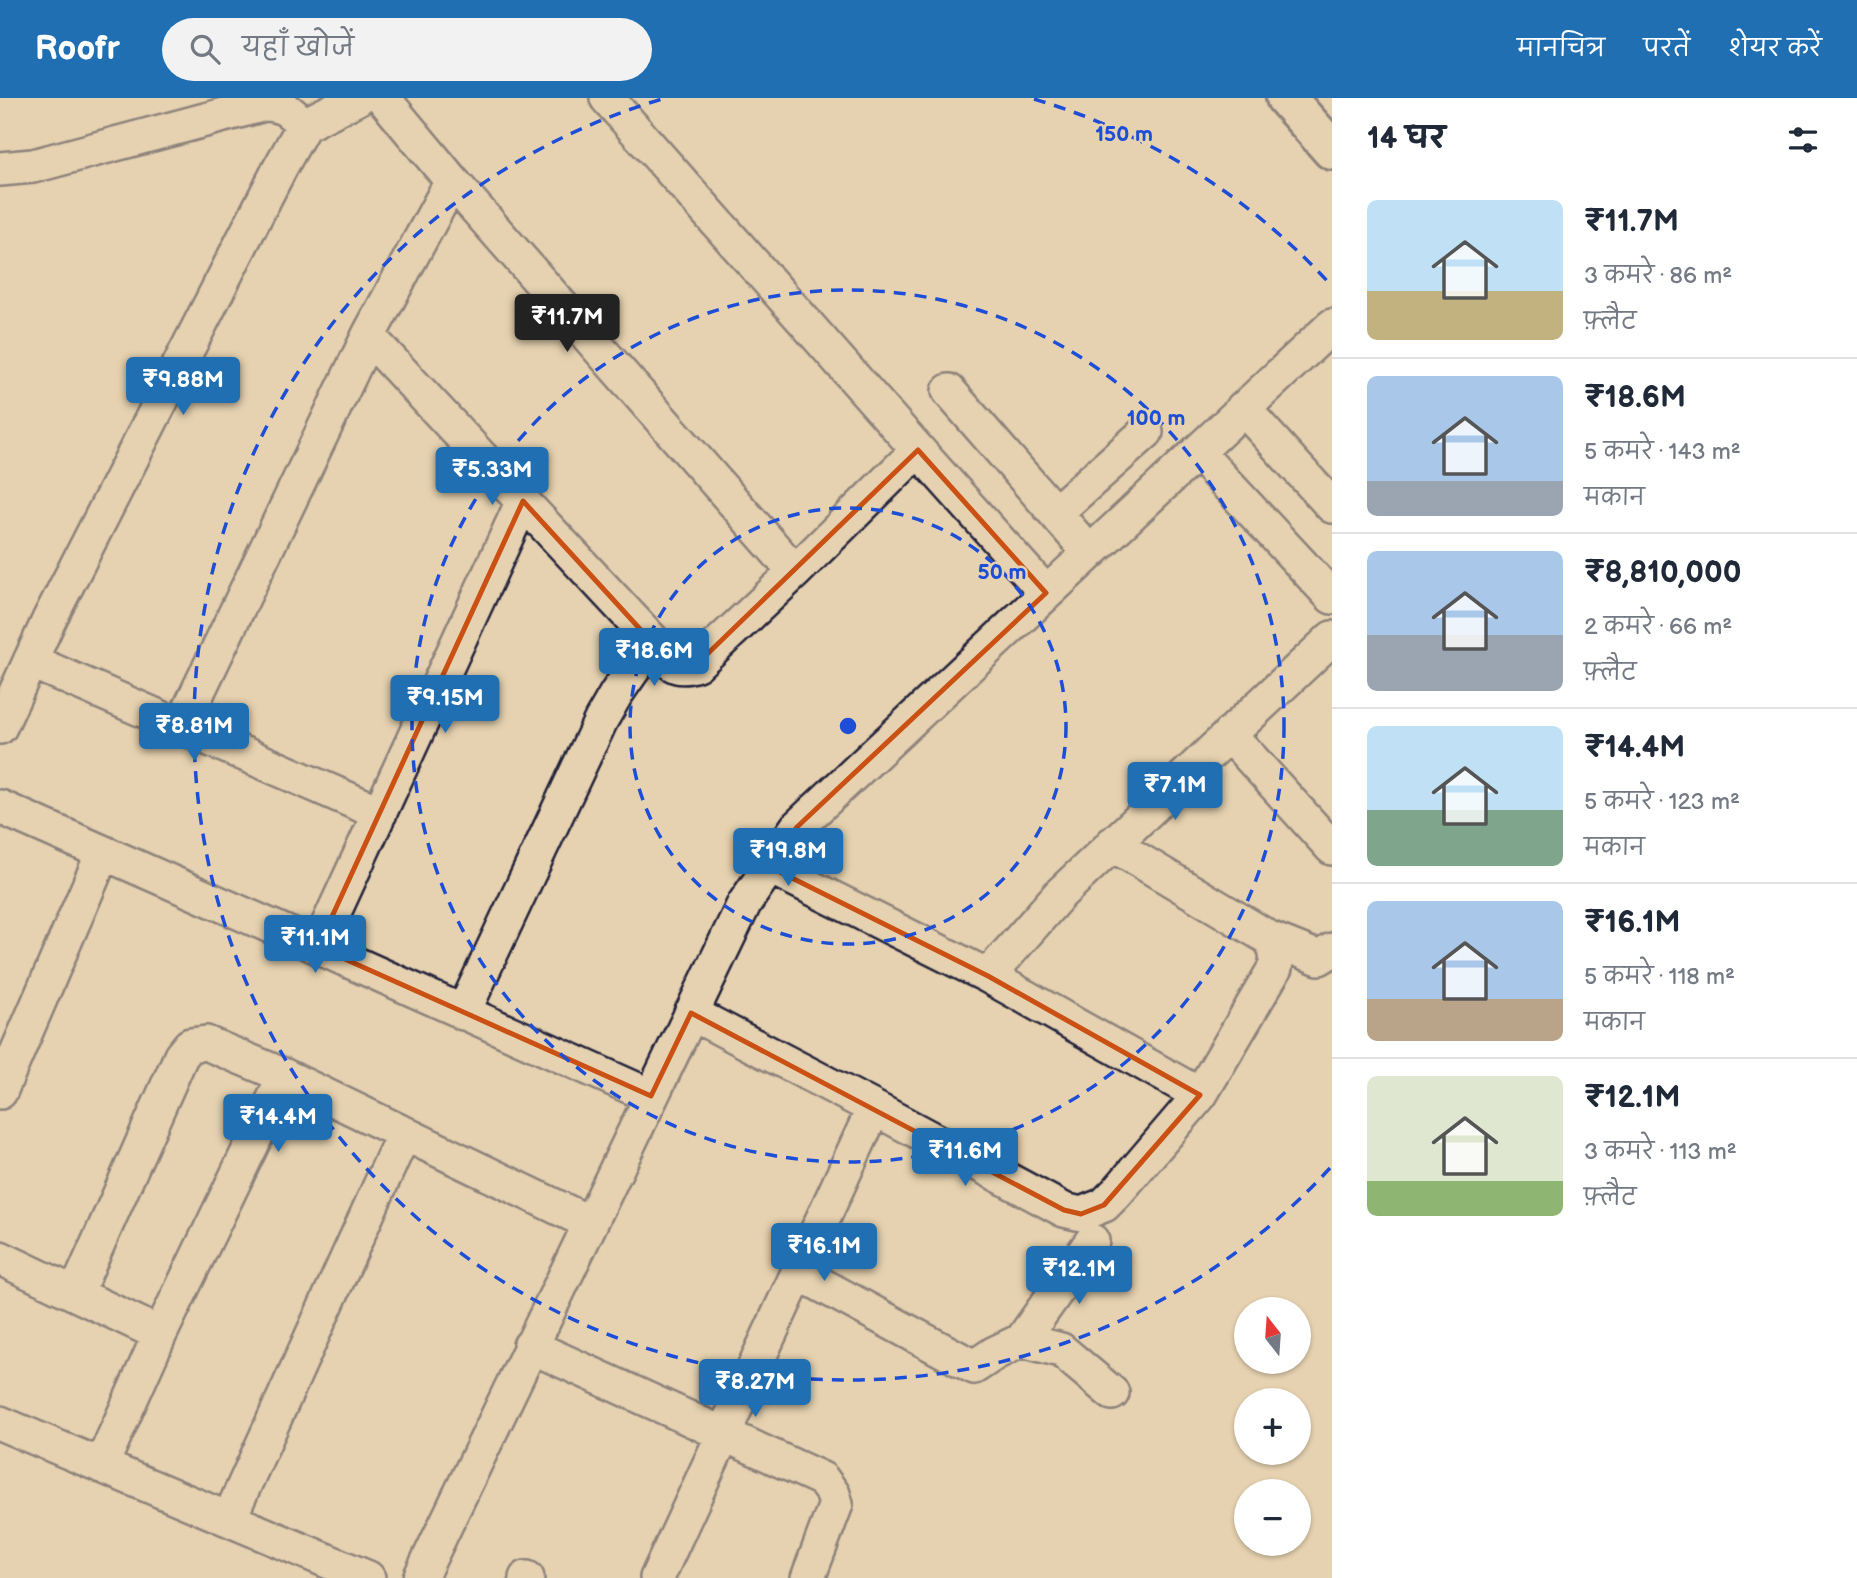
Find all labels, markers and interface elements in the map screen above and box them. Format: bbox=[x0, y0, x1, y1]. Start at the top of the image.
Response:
search box bbox=[162, 18, 652, 81]
text: Roofr bbox=[35, 29, 120, 69]
icon: search bbox=[186, 30, 224, 68]
text: यहाँ खोजें bbox=[242, 33, 354, 64]
text: मानचित्र bbox=[1517, 34, 1605, 63]
text: परतें bbox=[1643, 34, 1690, 63]
text: शेयर करें bbox=[1728, 34, 1822, 63]
text: 14 घर bbox=[1367, 121, 1445, 157]
icon: filters bbox=[1784, 121, 1822, 159]
text: 150 m bbox=[1095, 122, 1153, 147]
text: ₹11.7M bbox=[1584, 204, 1679, 240]
icon: home bbox=[1423, 228, 1507, 312]
text: 3 कमरे · 86 m² bbox=[1584, 262, 1732, 290]
pin: ₹11.7M bbox=[510, 294, 624, 354]
text: ₹11.7M bbox=[531, 303, 603, 331]
text: फ़्लैट bbox=[1584, 308, 1636, 336]
pin: ₹9.88M bbox=[126, 358, 240, 417]
text: ₹9.88M bbox=[142, 366, 224, 394]
text: ₹18.6M bbox=[1584, 380, 1686, 416]
icon: home bbox=[1423, 404, 1507, 488]
text: 100 m bbox=[1127, 406, 1185, 431]
text: 5 कमरे · 143 m² bbox=[1584, 438, 1741, 466]
pin: ₹5.33M bbox=[435, 448, 549, 507]
text: ₹5.33M bbox=[452, 456, 532, 484]
text: मकान bbox=[1584, 484, 1645, 512]
text: ₹8,810,000 bbox=[1584, 555, 1741, 591]
text: 50 m bbox=[978, 560, 1026, 585]
icon: home bbox=[1423, 579, 1507, 663]
text: 2 कमरे · 66 m² bbox=[1584, 613, 1732, 641]
pin: ₹18.6M bbox=[597, 628, 711, 688]
text: ₹18.6M bbox=[615, 637, 693, 665]
text: फ़्लैट bbox=[1584, 659, 1636, 687]
pin: ₹9.15M bbox=[388, 676, 502, 735]
text: ₹9.15M bbox=[406, 684, 484, 712]
pin: ₹8.81M bbox=[137, 704, 251, 763]
text: ₹8.81M bbox=[155, 712, 233, 740]
centre of rings bbox=[836, 714, 860, 738]
text: ₹14.4M bbox=[1584, 730, 1685, 766]
icon: home bbox=[1423, 754, 1507, 838]
pin: ₹7.1M bbox=[1126, 762, 1224, 822]
text: ₹7.1M bbox=[1143, 771, 1207, 799]
text: 5 कमरे · 123 m² bbox=[1584, 788, 1740, 816]
pin: ₹19.8M bbox=[731, 828, 845, 888]
text: मकान bbox=[1584, 834, 1645, 862]
text: ₹19.8M bbox=[749, 837, 827, 865]
text: ₹16.1M bbox=[1584, 905, 1680, 941]
pin: ₹11.1M bbox=[258, 916, 372, 975]
text: ₹11.1M bbox=[280, 924, 350, 952]
icon: home bbox=[1423, 929, 1507, 1013]
text: 5 कमरे · 118 m² bbox=[1584, 963, 1735, 991]
text: मकान bbox=[1584, 1009, 1645, 1037]
text: ₹12.1M bbox=[1584, 1080, 1680, 1116]
pin: ₹14.4M bbox=[221, 1094, 335, 1154]
text: ₹14.4M bbox=[239, 1103, 317, 1131]
icon: home bbox=[1423, 1104, 1507, 1188]
pin: ₹11.6M bbox=[908, 1128, 1022, 1188]
text: ₹11.6M bbox=[928, 1137, 1002, 1165]
text: 3 कमरे · 113 m² bbox=[1584, 1138, 1737, 1166]
text: फ़्लैट bbox=[1584, 1184, 1636, 1212]
pin: ₹16.1M bbox=[767, 1224, 881, 1283]
text: ₹16.1M bbox=[787, 1232, 861, 1260]
pin: ₹12.1M bbox=[1022, 1246, 1136, 1306]
text: ₹12.1M bbox=[1042, 1255, 1116, 1283]
north arrow bbox=[1234, 1297, 1311, 1374]
map controls bbox=[1234, 1297, 1311, 1556]
pin: ₹8.27M bbox=[698, 1360, 812, 1419]
text: ₹8.27M bbox=[715, 1368, 795, 1396]
button: + bbox=[1234, 1388, 1311, 1465]
button: − bbox=[1234, 1479, 1311, 1556]

